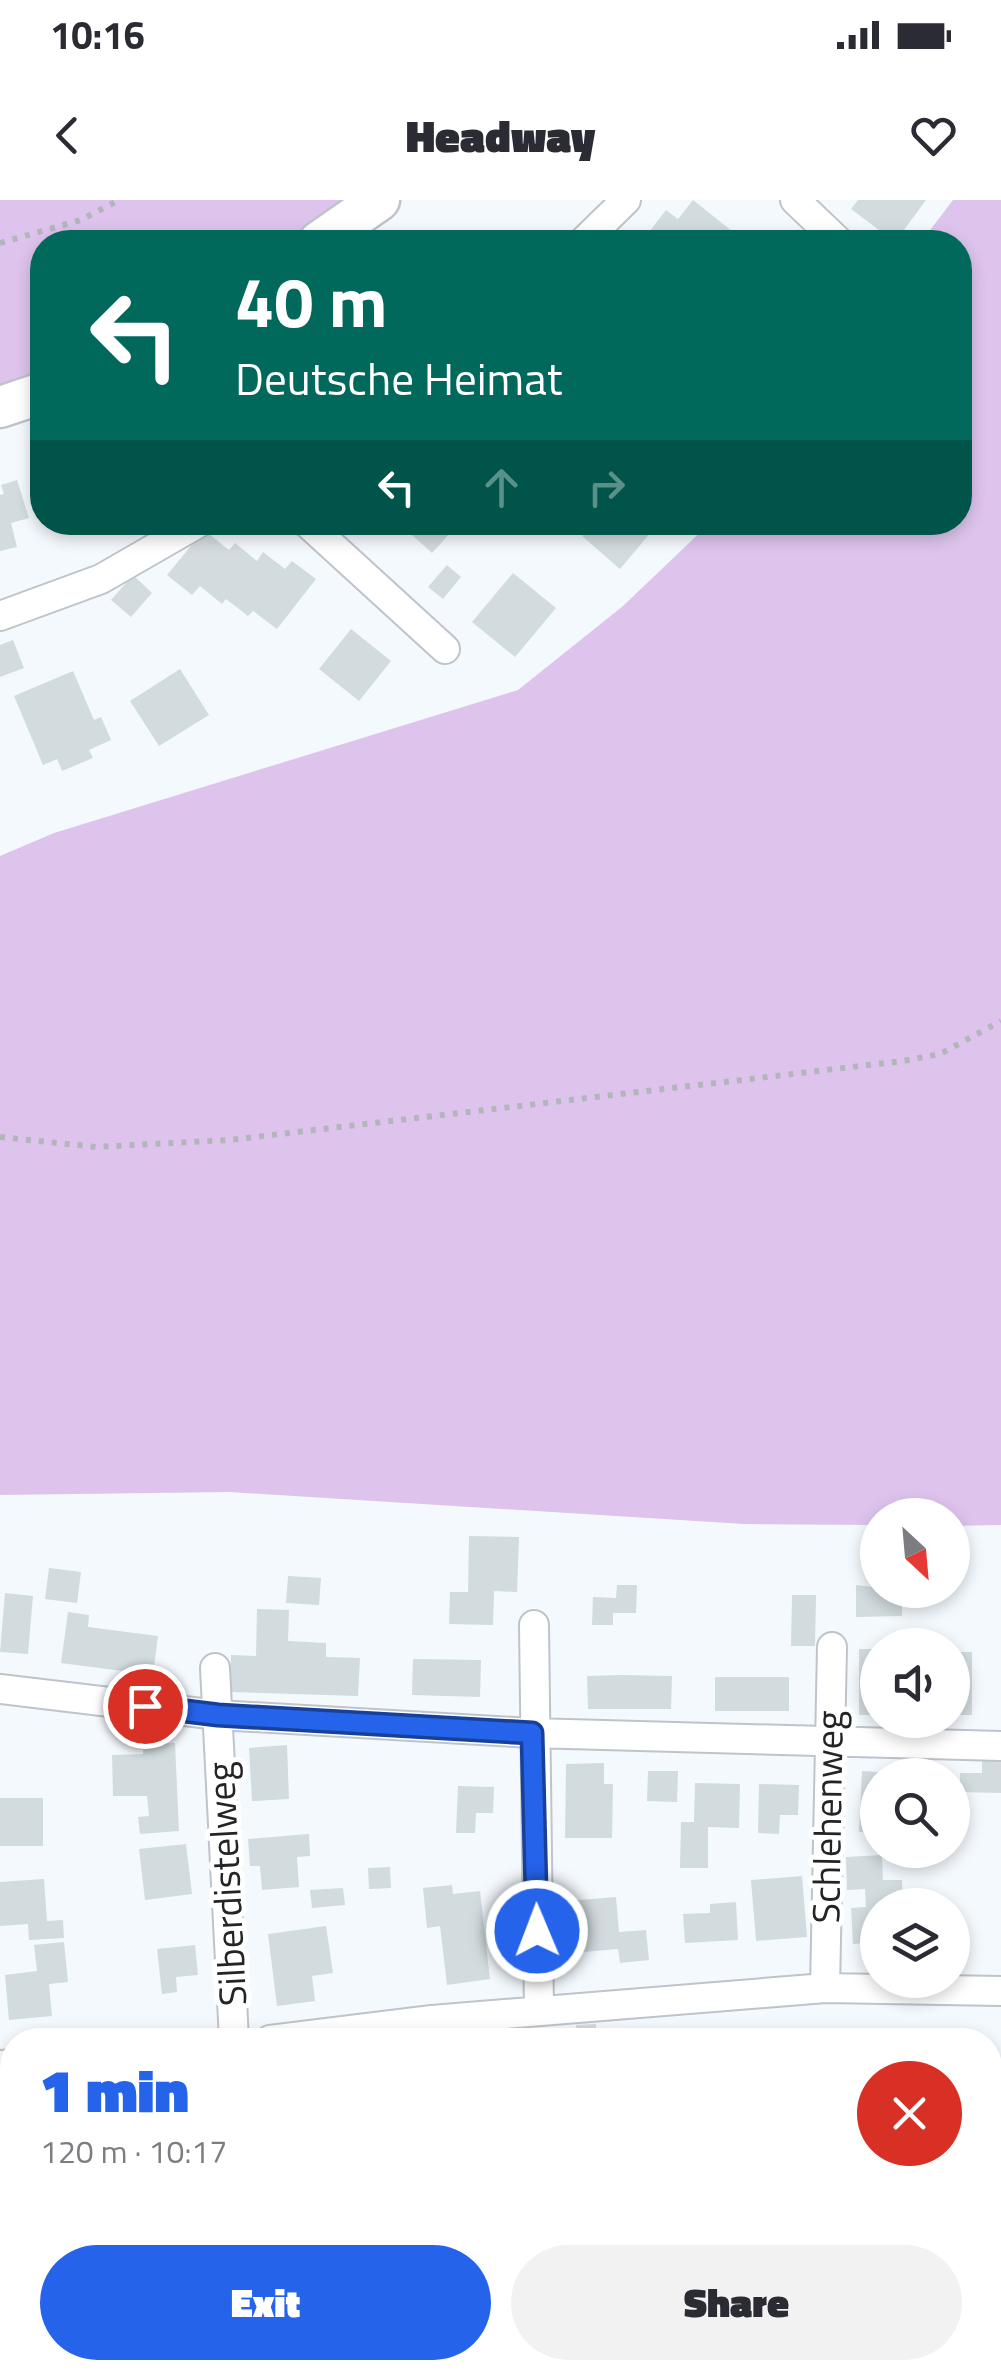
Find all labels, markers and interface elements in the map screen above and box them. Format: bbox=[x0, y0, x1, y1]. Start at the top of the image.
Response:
text: 10:16 bbox=[50, 6, 145, 64]
text: Headway bbox=[406, 101, 595, 169]
icon: back bbox=[40, 108, 95, 163]
icon: heart bbox=[906, 108, 961, 163]
text: 40 m bbox=[235, 248, 388, 354]
icon: left bbox=[70, 270, 200, 400]
text: Deutsche Heimat bbox=[235, 344, 562, 412]
icon: left bbox=[369, 460, 424, 515]
icon: ahead bbox=[474, 460, 529, 515]
icon: right bbox=[579, 460, 634, 515]
north arrow bbox=[860, 1498, 970, 1608]
map controls bbox=[860, 1498, 970, 1998]
button: sound bbox=[860, 1628, 970, 1738]
pin bbox=[103, 1664, 188, 1749]
icon: arrive bbox=[118, 1679, 173, 1734]
street label: Schlehenweg bbox=[796, 1710, 858, 1924]
button: search bbox=[860, 1758, 970, 1868]
street label: Silberdistelweg bbox=[191, 1760, 261, 2008]
position arrow bbox=[485, 1879, 589, 1983]
button: layers bbox=[860, 1888, 970, 1998]
text: 1 min bbox=[40, 2044, 189, 2135]
button: close bbox=[857, 2061, 962, 2166]
text: 120 m · 10:17 bbox=[40, 2127, 227, 2175]
button: Exit bbox=[40, 2245, 491, 2360]
button: Share bbox=[511, 2245, 962, 2360]

